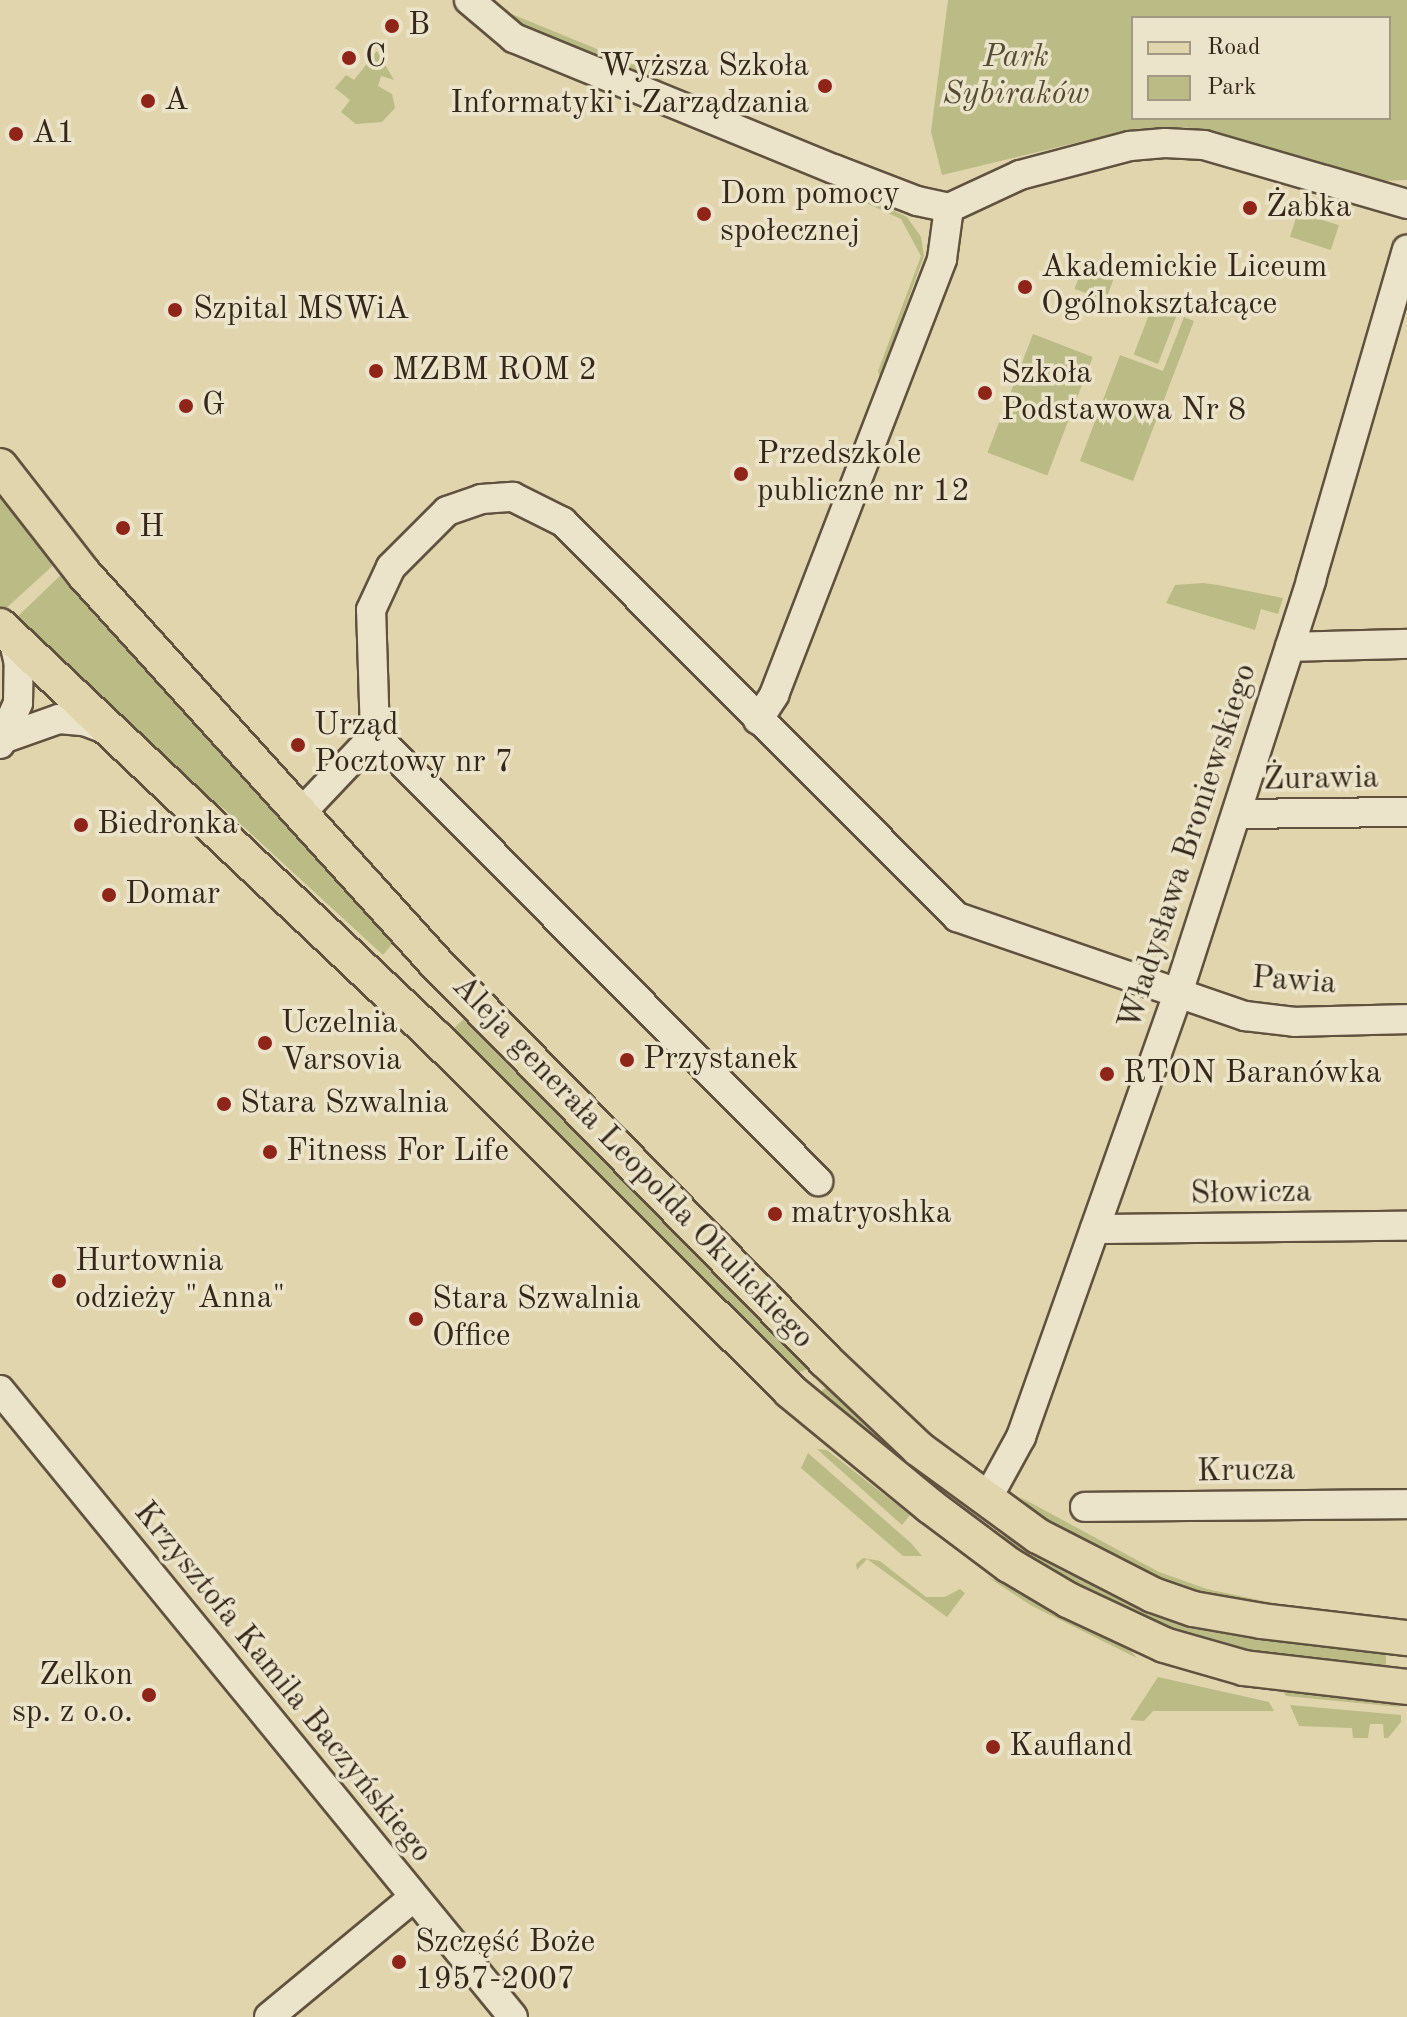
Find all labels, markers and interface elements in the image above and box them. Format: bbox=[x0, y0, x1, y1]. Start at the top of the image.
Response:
place label: B bbox=[408, 7, 430, 45]
legend bbox=[1131, 16, 1391, 120]
marker: B bbox=[383, 17, 401, 35]
text: Road bbox=[1207, 36, 1260, 60]
place label: C bbox=[365, 39, 386, 77]
park label: Park Sybiraków bbox=[943, 40, 1089, 115]
marker: C bbox=[340, 49, 358, 67]
place label: Wyższa Szkoła Informatyki i Zarządzania bbox=[450, 49, 809, 124]
text: Park bbox=[1207, 76, 1256, 100]
marker: Wyższa Szkoła Informatyki i Zarządzania bbox=[816, 77, 834, 95]
place label: A bbox=[164, 82, 188, 120]
marker: A bbox=[139, 92, 157, 110]
place label: A1 bbox=[32, 115, 75, 153]
marker: A1 bbox=[7, 125, 25, 143]
place label: Dom pomocy społecznej bbox=[720, 177, 900, 252]
place label: Żabka bbox=[1266, 189, 1352, 227]
marker: Żabka bbox=[1241, 199, 1259, 217]
marker: Dom pomocy społecznej bbox=[695, 205, 713, 223]
place label: Akademickie Liceum Ogólnokształcące bbox=[1041, 250, 1328, 325]
marker: Akademickie Liceum Ogólnokształcące bbox=[1016, 278, 1034, 296]
place label: Szpital MSWiA bbox=[193, 291, 409, 329]
marker: Szpital MSWiA bbox=[164, 299, 186, 321]
place label: MZBM ROM 2 bbox=[392, 352, 597, 390]
place label: Szkoła Podstawowa Nr 8 bbox=[1001, 356, 1246, 431]
marker: MZBM ROM 2 bbox=[367, 362, 385, 380]
marker: Szkoła Podstawowa Nr 8 bbox=[976, 384, 994, 402]
place label: G bbox=[202, 387, 225, 425]
marker: G bbox=[177, 397, 195, 415]
place label: Przedszkole publiczne nr 12 bbox=[757, 437, 970, 512]
marker: Przedszkole publiczne nr 12 bbox=[732, 465, 750, 483]
place label: H bbox=[139, 509, 164, 547]
marker: H bbox=[114, 519, 132, 537]
street label: Władysława Broniewskiego bbox=[1112, 659, 1266, 1035]
place label: Urząd Pocztowy nr 7 bbox=[314, 708, 513, 783]
marker: Urząd Pocztowy nr 7 bbox=[289, 736, 307, 754]
street label: Żurawia bbox=[1263, 760, 1379, 800]
place label: Biedronka bbox=[97, 806, 238, 844]
marker: Biedronka bbox=[72, 816, 90, 834]
place label: Domar bbox=[125, 876, 220, 914]
marker: Domar bbox=[100, 886, 118, 904]
street label: Pawia bbox=[1250, 960, 1338, 1004]
street label: Aleja generała Leopolda Okulickiego bbox=[443, 968, 821, 1358]
place label: Uczelnia Varsovia bbox=[281, 1006, 402, 1081]
marker: Uczelnia Varsovia bbox=[256, 1034, 274, 1052]
place label: Przystanek bbox=[643, 1041, 798, 1079]
marker: Przystanek bbox=[618, 1051, 636, 1069]
place label: RTON Baranówka bbox=[1123, 1055, 1381, 1093]
marker: RTON Baranówka bbox=[1098, 1065, 1116, 1083]
place label: Stara Szwalnia bbox=[240, 1085, 449, 1123]
marker: Stara Szwalnia bbox=[215, 1095, 233, 1113]
place label: Fitness For Life bbox=[286, 1133, 509, 1171]
marker: Fitness For Life bbox=[261, 1143, 279, 1161]
street label: Słowicza bbox=[1190, 1174, 1312, 1214]
place label: matryoshka bbox=[791, 1195, 952, 1233]
marker: matryoshka bbox=[766, 1205, 784, 1223]
place label: Hurtownia odzieży "Anna" bbox=[75, 1244, 285, 1319]
marker: Hurtownia odzieży "Anna" bbox=[50, 1272, 68, 1290]
place label: Stara Szwalnia Office bbox=[432, 1282, 641, 1357]
marker: Stara Szwalnia Office bbox=[407, 1310, 425, 1328]
street label: Krucza bbox=[1197, 1452, 1295, 1492]
street label: Krzysztofa Kamila Baczyńskiego bbox=[124, 1495, 440, 1871]
place label: Zelkon sp. z o.o. bbox=[12, 1658, 133, 1733]
marker: Zelkon sp. z o.o. bbox=[140, 1686, 158, 1704]
place label: Kaufland bbox=[1009, 1728, 1133, 1766]
marker: Kaufland bbox=[984, 1738, 1002, 1756]
place label: Szczęść Boże 1957-2007 bbox=[415, 1925, 595, 2000]
marker: Szczęść Boże 1957-2007 bbox=[390, 1953, 408, 1971]

